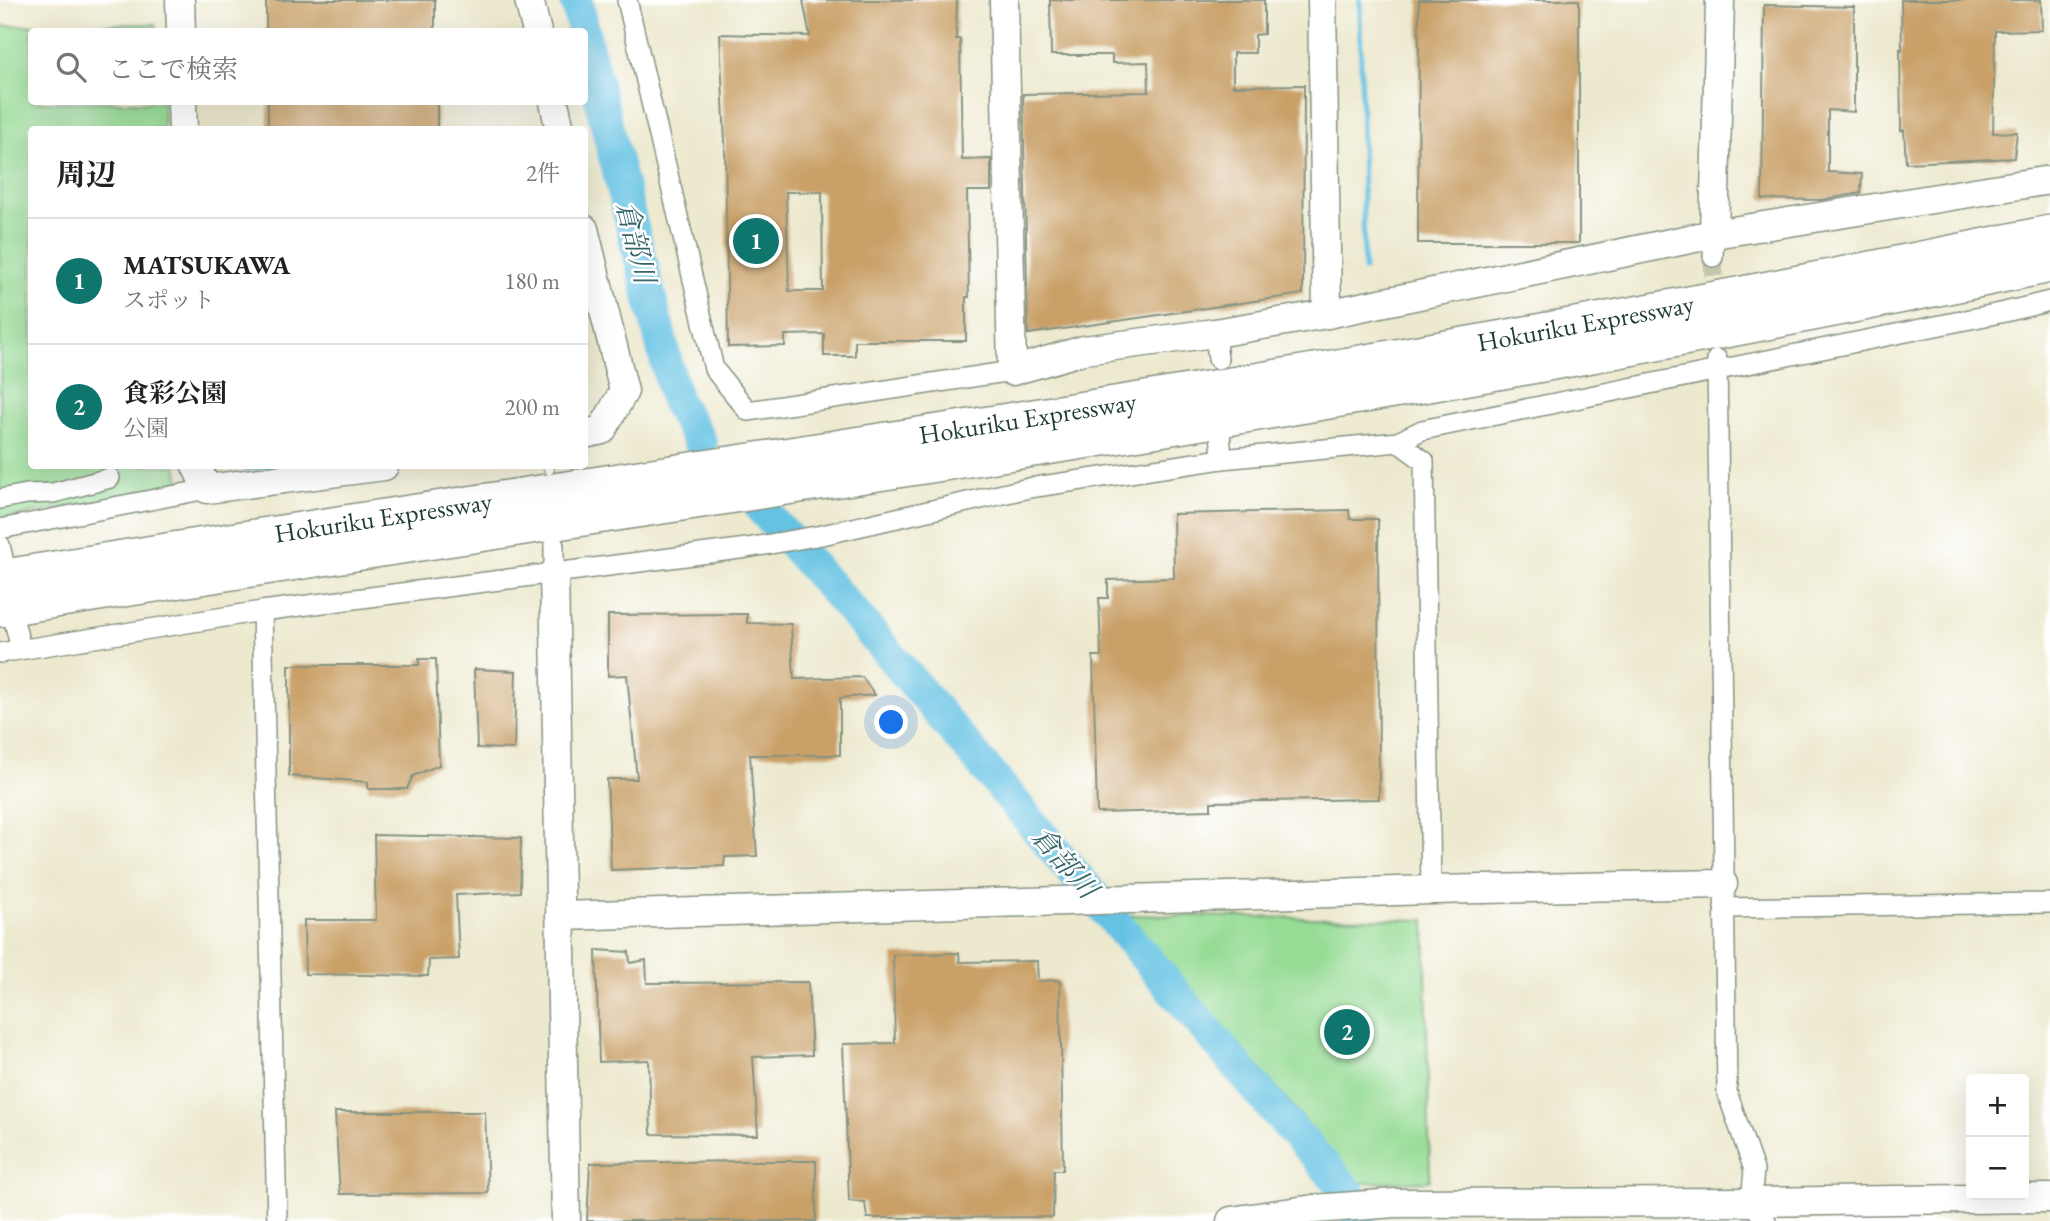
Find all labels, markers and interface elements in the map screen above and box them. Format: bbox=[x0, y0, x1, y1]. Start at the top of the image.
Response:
search box bbox=[28, 28, 588, 105]
icon: search bbox=[52, 48, 90, 86]
text: ここで検索 bbox=[108, 52, 238, 86]
text: 周辺 bbox=[56, 155, 116, 194]
text: 2件 bbox=[526, 158, 560, 188]
water label: 倉部川 bbox=[608, 197, 664, 290]
pin: 1 bbox=[733, 215, 779, 267]
text: MATSUKAWA bbox=[123, 248, 290, 282]
text: 1 bbox=[73, 266, 85, 296]
text: 180 m bbox=[504, 266, 560, 296]
text: スポット bbox=[123, 285, 215, 315]
street label: Hokuriku Expressway bbox=[1475, 286, 1697, 359]
text: 食彩公園 bbox=[123, 376, 227, 410]
street label: Hokuriku Expressway bbox=[917, 384, 1139, 452]
text: 2 bbox=[73, 392, 85, 422]
text: 200 m bbox=[504, 392, 560, 422]
text: 公園 bbox=[123, 413, 169, 443]
street label: Hokuriku Expressway bbox=[272, 484, 495, 551]
your location bbox=[874, 705, 908, 739]
water label: 倉部川 bbox=[1024, 818, 1108, 908]
pin: 2 bbox=[1324, 1006, 1370, 1058]
map controls bbox=[1966, 1074, 2029, 1200]
button: + bbox=[1966, 1074, 2029, 1137]
button: − bbox=[1966, 1137, 2029, 1200]

